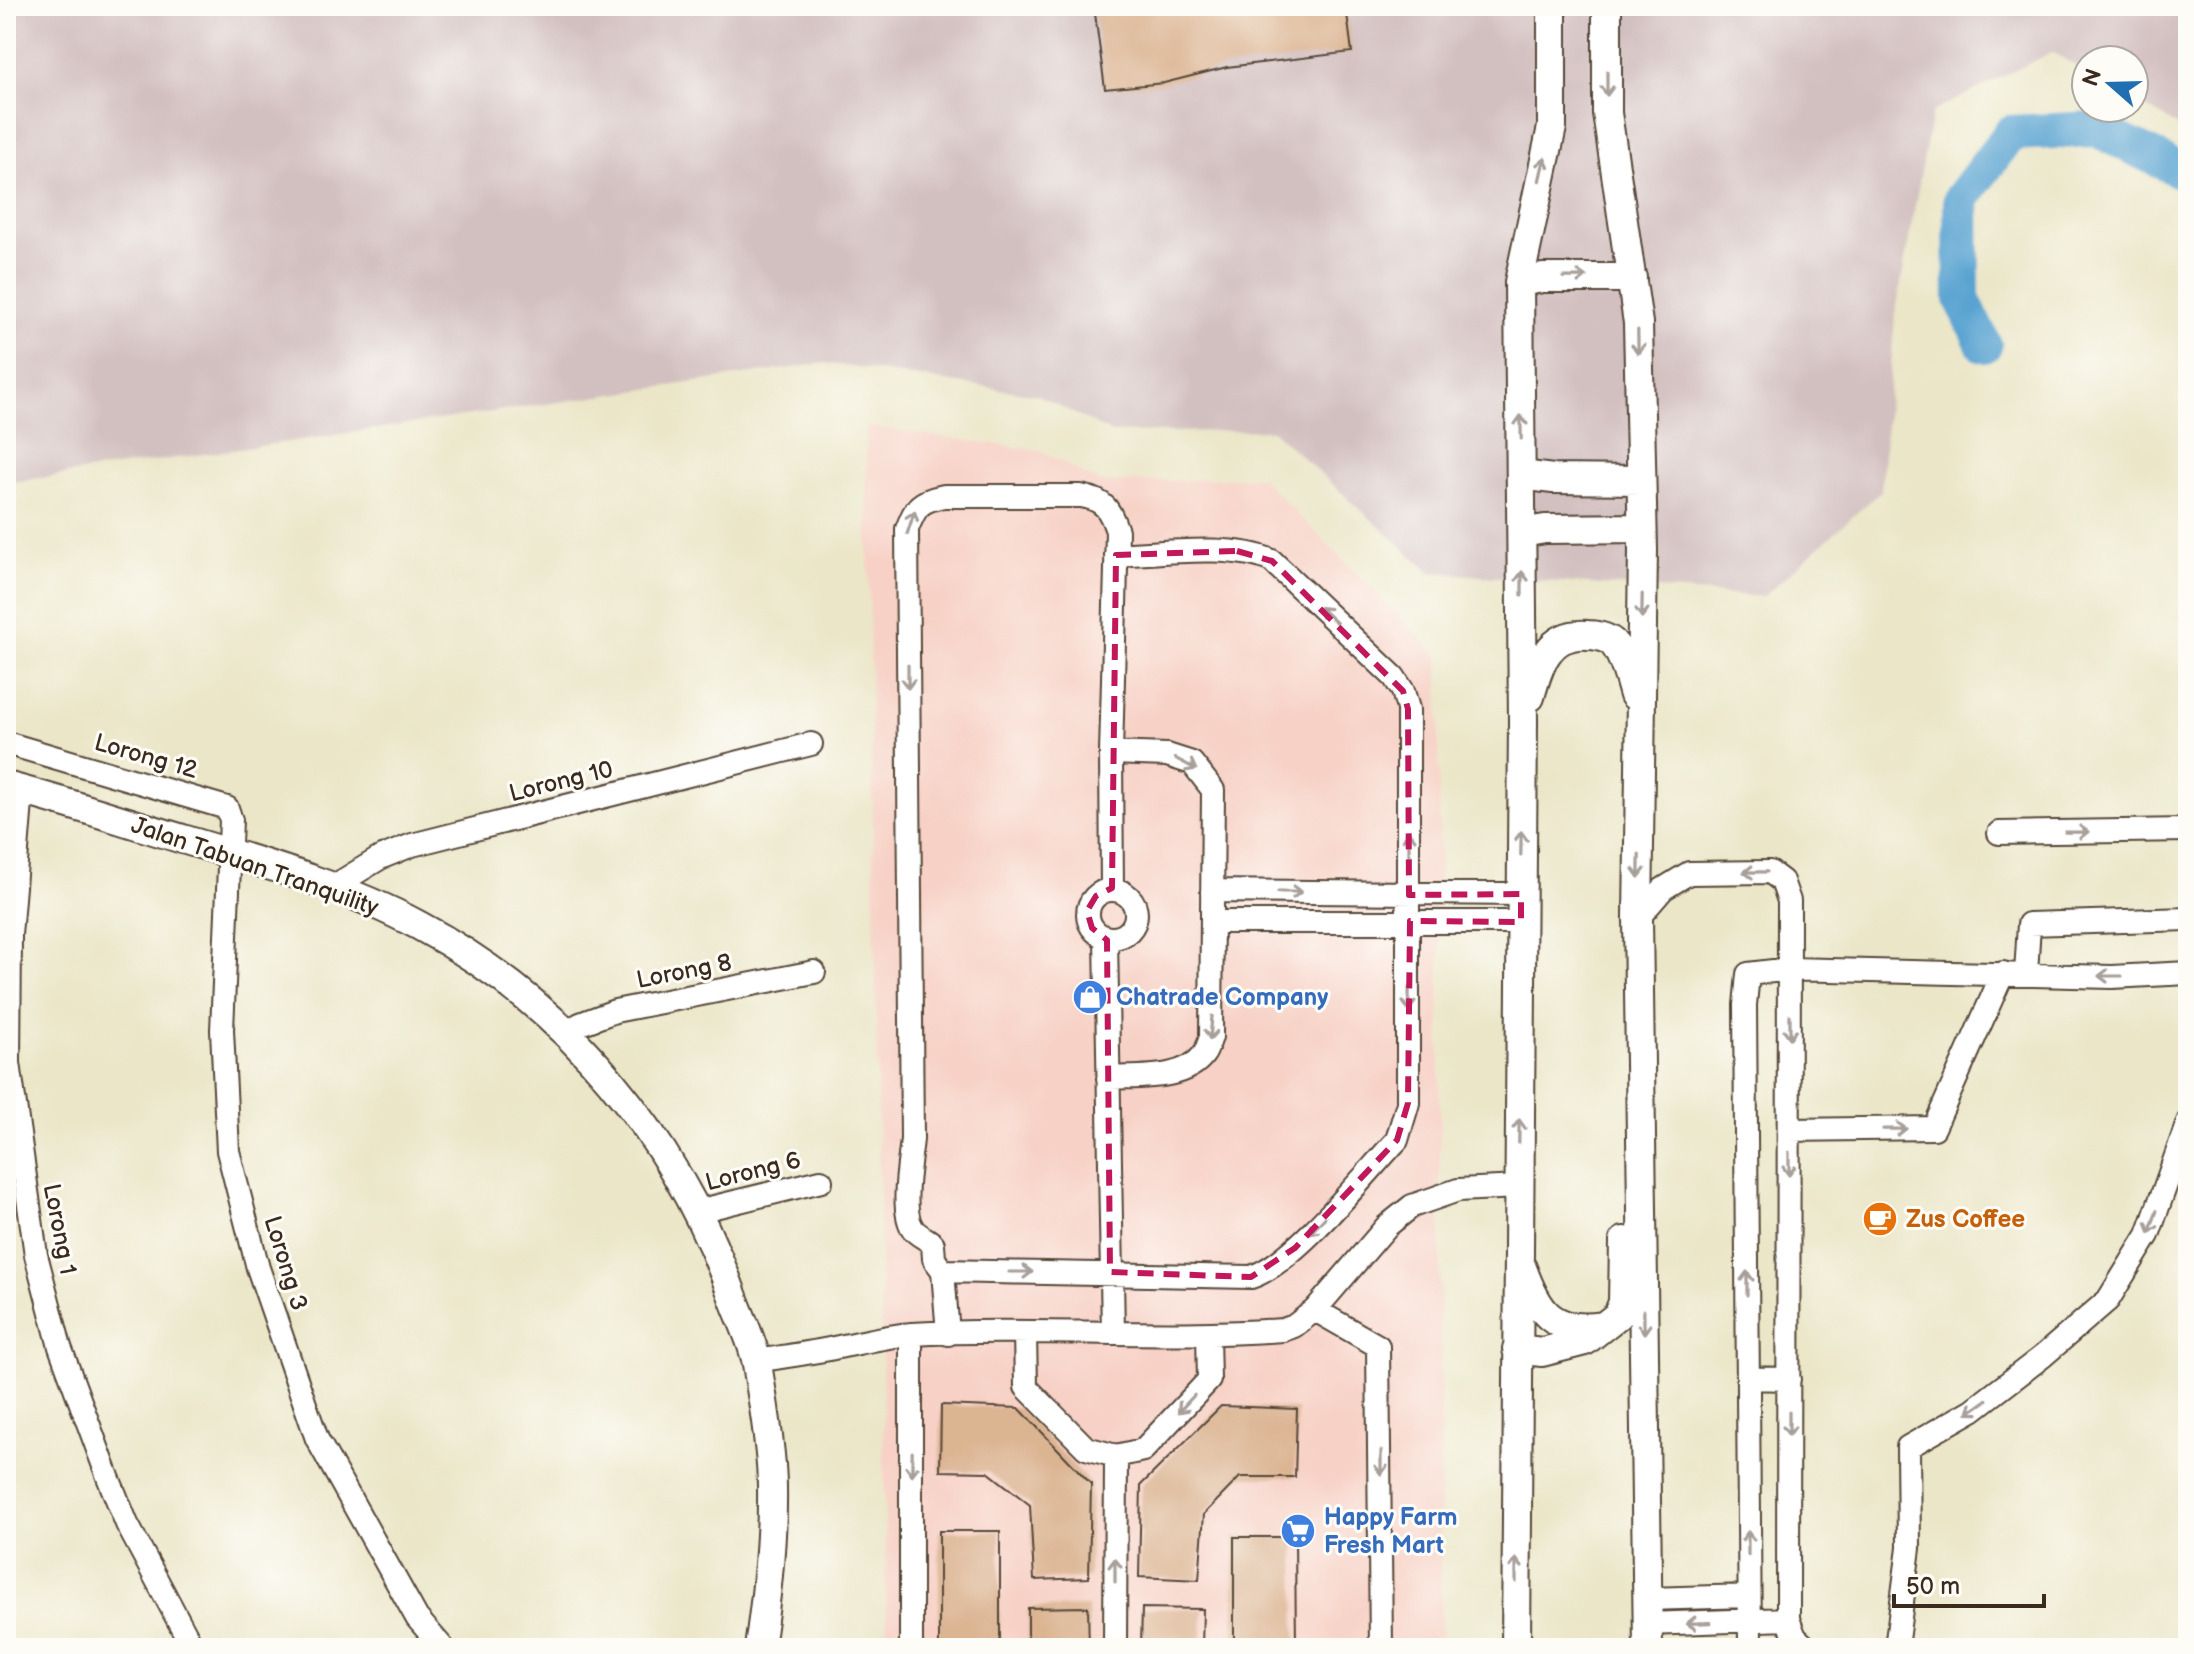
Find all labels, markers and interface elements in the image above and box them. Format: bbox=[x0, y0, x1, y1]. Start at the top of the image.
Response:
north arrow bbox=[2070, 44, 2150, 124]
text: N bbox=[2077, 65, 2108, 90]
one-way arrow bbox=[1599, 70, 1615, 97]
one-way arrow bbox=[1536, 157, 1551, 183]
one-way arrow bbox=[1561, 270, 1588, 285]
one-way arrow bbox=[1631, 328, 1646, 355]
one-way arrow bbox=[1513, 414, 1528, 441]
one-way arrow bbox=[905, 510, 919, 535]
one-way arrow bbox=[1515, 570, 1530, 597]
one-way arrow bbox=[1635, 592, 1650, 619]
one-way arrow bbox=[1319, 606, 1339, 624]
one-way arrow bbox=[900, 663, 916, 690]
street label: Lorong 12 bbox=[91, 728, 201, 785]
street label: Lorong 10 bbox=[506, 755, 616, 808]
one-way arrow bbox=[1174, 756, 1197, 772]
street label: Jalan Tabuan Tranquility bbox=[127, 811, 382, 922]
one-way arrow bbox=[2063, 824, 2090, 839]
one-way arrow bbox=[1401, 830, 1417, 857]
one-way arrow bbox=[1514, 830, 1529, 857]
one-way arrow bbox=[1631, 852, 1647, 879]
one-way arrow bbox=[1742, 864, 1769, 880]
one-way arrow bbox=[1276, 884, 1303, 900]
street label: Lorong 8 bbox=[634, 948, 734, 995]
one-way arrow bbox=[2097, 968, 2124, 984]
shop icon: Chatrade Company bbox=[1071, 978, 1109, 1016]
place label: Chatrade Company bbox=[1116, 983, 1328, 1012]
one-way arrow bbox=[1402, 985, 1417, 1012]
one-way arrow bbox=[1782, 1013, 1798, 1040]
one-way arrow bbox=[1203, 1014, 1218, 1041]
one-way arrow bbox=[1511, 1118, 1527, 1145]
one-way arrow bbox=[1881, 1121, 1908, 1136]
street label: Lorong 6 bbox=[703, 1146, 804, 1197]
one-way arrow bbox=[1781, 1150, 1797, 1177]
street label: Lorong 1 bbox=[37, 1181, 82, 1277]
cafe icon: Zus Coffee bbox=[1861, 1200, 1899, 1238]
place label: Zus Coffee bbox=[1906, 1205, 2025, 1234]
one-way arrow bbox=[2145, 1209, 2159, 1233]
street label: Lorong 3 bbox=[257, 1212, 314, 1314]
one-way arrow bbox=[1308, 1215, 1326, 1235]
one-way arrow bbox=[1007, 1264, 1034, 1280]
one-way arrow bbox=[1739, 1270, 1755, 1297]
one-way arrow bbox=[1636, 1308, 1652, 1335]
one-way arrow bbox=[1177, 1394, 1196, 1414]
one-way arrow bbox=[1966, 1399, 1988, 1415]
one-way arrow bbox=[1781, 1410, 1797, 1437]
one-way arrow bbox=[1373, 1449, 1389, 1476]
one-way arrow bbox=[904, 1450, 920, 1477]
place label: Happy Farm Fresh Mart bbox=[1324, 1503, 1457, 1560]
supermarket icon: Happy Farm Fresh Mart bbox=[1279, 1512, 1317, 1550]
one-way arrow bbox=[1740, 1530, 1756, 1557]
one-way arrow bbox=[1108, 1557, 1123, 1584]
one-way arrow bbox=[1508, 1557, 1524, 1584]
scale bar bbox=[1894, 1558, 2044, 1608]
text: 50 m bbox=[1906, 1572, 1960, 1601]
one-way arrow bbox=[1685, 1615, 1712, 1630]

